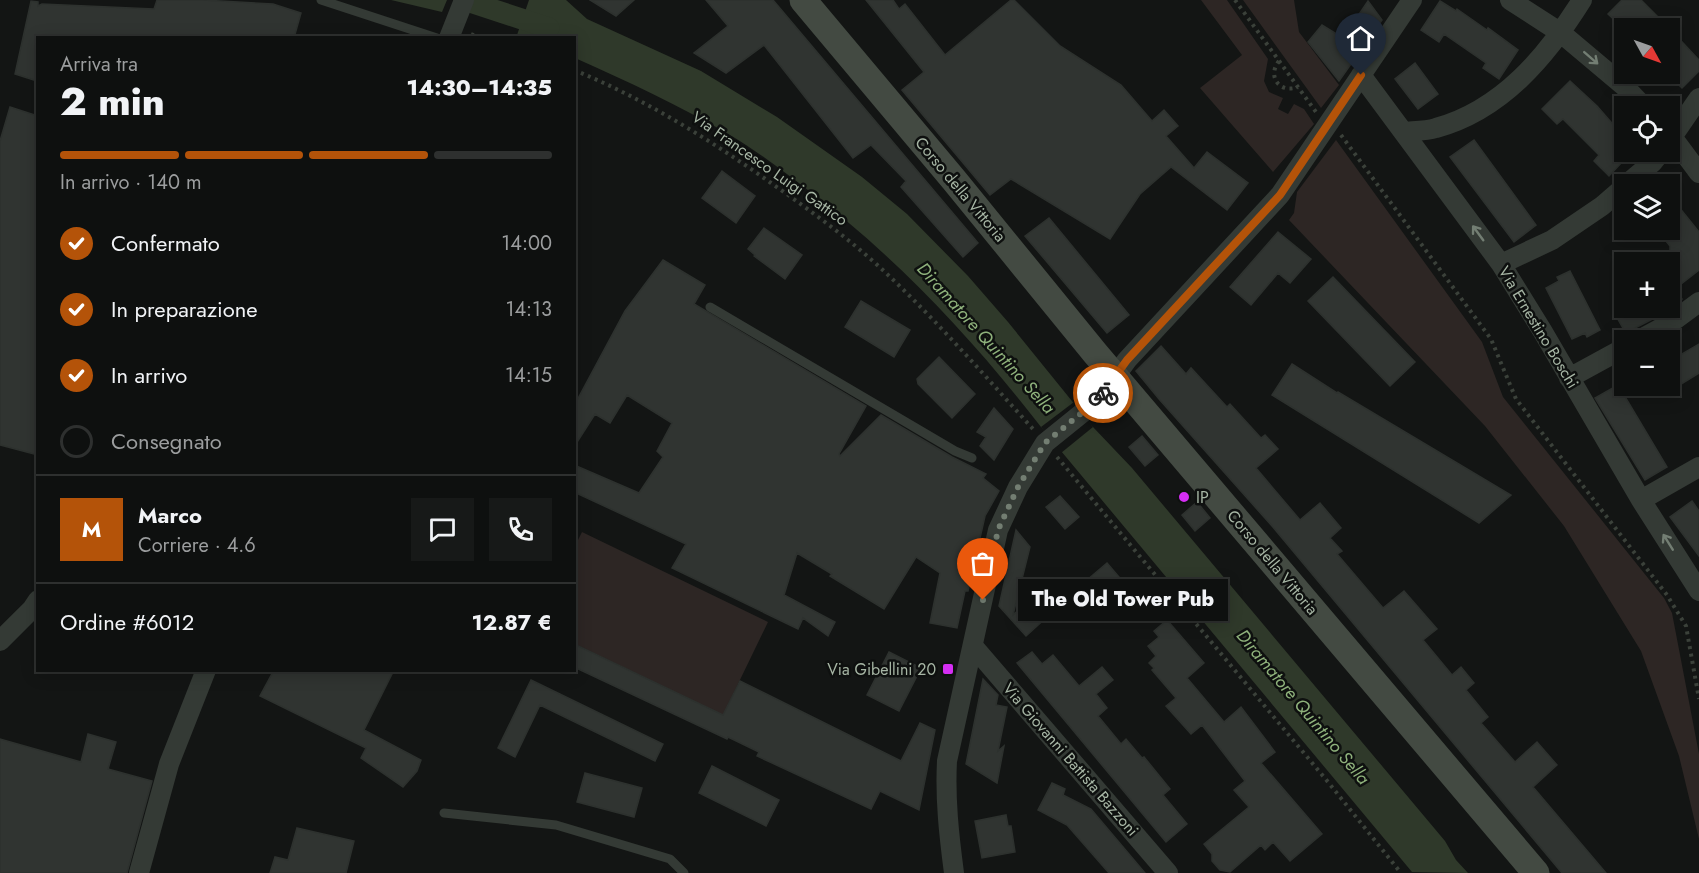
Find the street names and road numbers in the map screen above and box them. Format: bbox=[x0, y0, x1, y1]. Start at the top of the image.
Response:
street label: Via Francesco Luigi Gattico bbox=[687, 106, 853, 231]
street label: Corso della Vittoria bbox=[910, 132, 1011, 247]
street label: Via Ernestino Boschi bbox=[1493, 262, 1584, 393]
street label: Corso della Vittoria bbox=[1222, 505, 1323, 620]
street label: Via Giovanni Battista Bazzoni bbox=[997, 677, 1144, 841]

